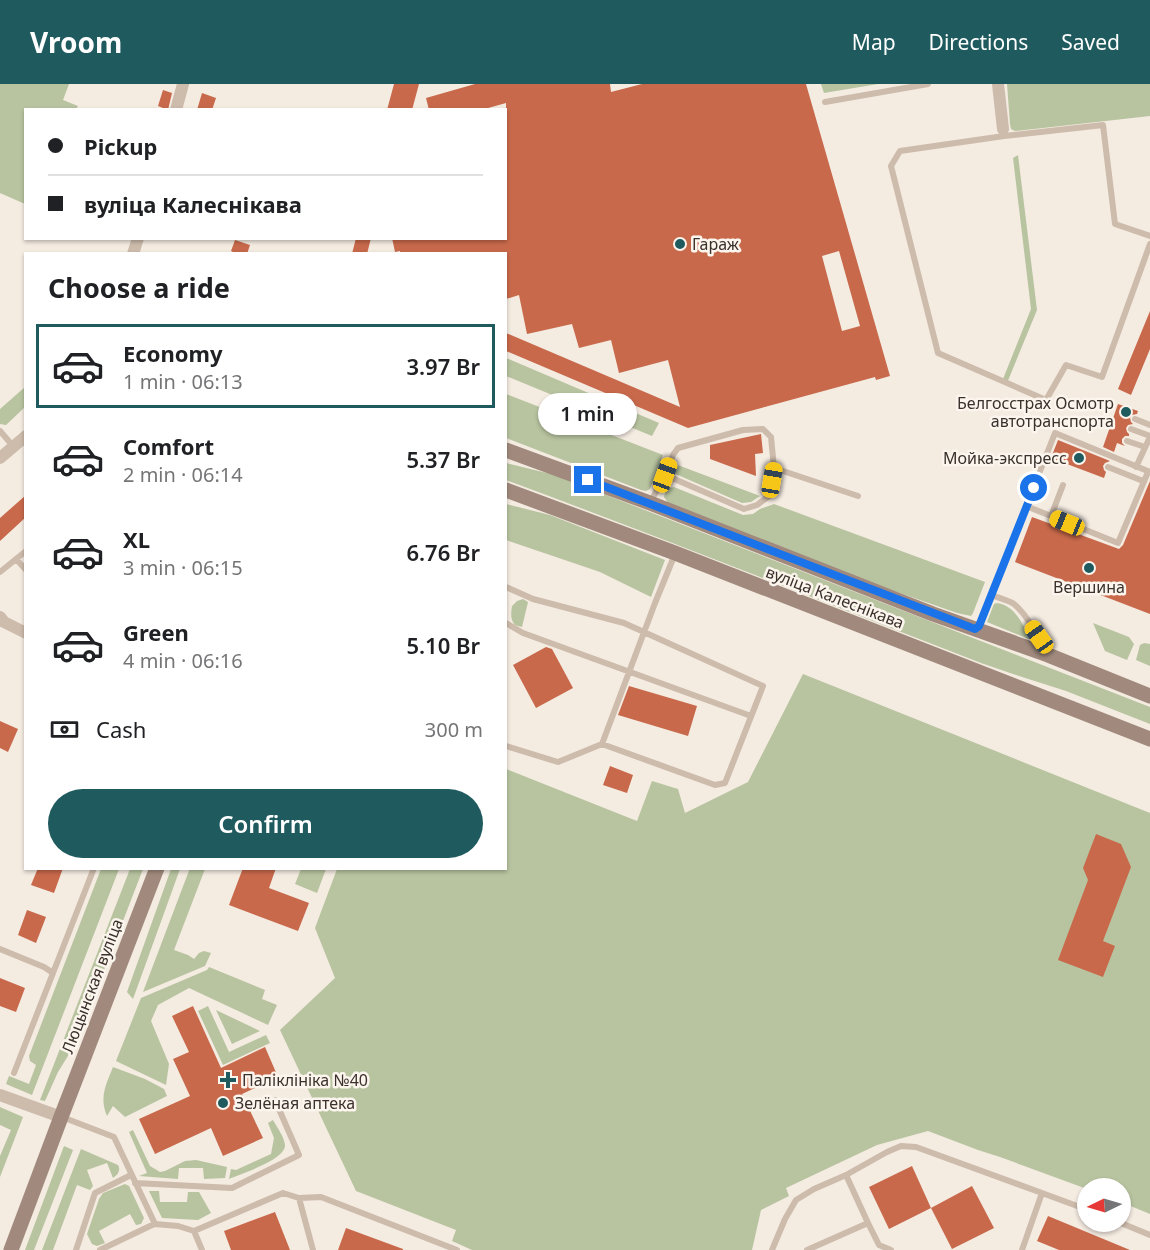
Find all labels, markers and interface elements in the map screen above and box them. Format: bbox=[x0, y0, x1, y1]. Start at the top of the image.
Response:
text: Vroom bbox=[30, 23, 122, 61]
text: Map bbox=[852, 28, 896, 56]
text: Directions bbox=[929, 28, 1028, 56]
text: Saved bbox=[1061, 28, 1120, 56]
text: Pickup bbox=[84, 131, 157, 161]
text: вуліца Калеснікава bbox=[84, 189, 302, 219]
place label: Гараж bbox=[692, 233, 740, 255]
marker: Гараж bbox=[673, 237, 687, 251]
text: Choose a ride bbox=[48, 269, 230, 306]
text: Economy bbox=[123, 338, 222, 368]
icon: car bbox=[51, 339, 105, 393]
text: 3.97 Br bbox=[406, 351, 480, 381]
text: 1 min · 06:13 bbox=[123, 368, 243, 395]
place label: Белгосстрах Осмотр автотранспорта bbox=[957, 392, 1114, 432]
callout: 1 min bbox=[538, 393, 638, 435]
text: 1 min bbox=[560, 400, 615, 427]
marker: Белгосстрах Осмотр автотранспорта bbox=[1119, 405, 1133, 419]
text: Comfort bbox=[123, 431, 214, 461]
icon: car bbox=[51, 432, 105, 486]
text: 5.37 Br bbox=[406, 444, 480, 474]
place label: Мойка-экспресс bbox=[943, 447, 1067, 469]
marker: Мойка-экспресс bbox=[1072, 451, 1086, 465]
car bbox=[650, 455, 680, 495]
text: 2 min · 06:14 bbox=[123, 461, 243, 488]
car bbox=[760, 461, 784, 499]
route end bbox=[574, 466, 601, 493]
route start bbox=[1020, 474, 1047, 501]
car bbox=[1047, 508, 1087, 538]
text: XL bbox=[123, 524, 150, 554]
icon: car bbox=[51, 525, 105, 579]
text: 6.76 Br bbox=[406, 537, 480, 567]
text: 3 min · 06:15 bbox=[123, 554, 243, 581]
street label: вуліца Калеснікава bbox=[763, 561, 907, 633]
marker: Вершина bbox=[1082, 561, 1096, 575]
place label: Вершина bbox=[1053, 576, 1125, 598]
text: Green bbox=[123, 617, 189, 647]
car bbox=[1021, 617, 1057, 657]
icon: car bbox=[51, 618, 105, 672]
text: 5.10 Br bbox=[406, 630, 480, 660]
text: 4 min · 06:16 bbox=[123, 647, 243, 674]
icon: cash bbox=[48, 713, 81, 746]
text: Cash bbox=[96, 714, 146, 744]
text: 300 m bbox=[425, 716, 483, 743]
button: Confirm bbox=[48, 789, 483, 858]
street label: Люцынская вуліца bbox=[56, 916, 128, 1056]
place label: Паліклініка №40 bbox=[242, 1069, 368, 1091]
marker: Паліклініка №40 bbox=[219, 1071, 237, 1089]
place label: Зелёная аптека bbox=[235, 1092, 355, 1114]
marker: Зелёная аптека bbox=[216, 1096, 230, 1110]
north arrow bbox=[1077, 1178, 1131, 1232]
map controls bbox=[1077, 1178, 1131, 1232]

